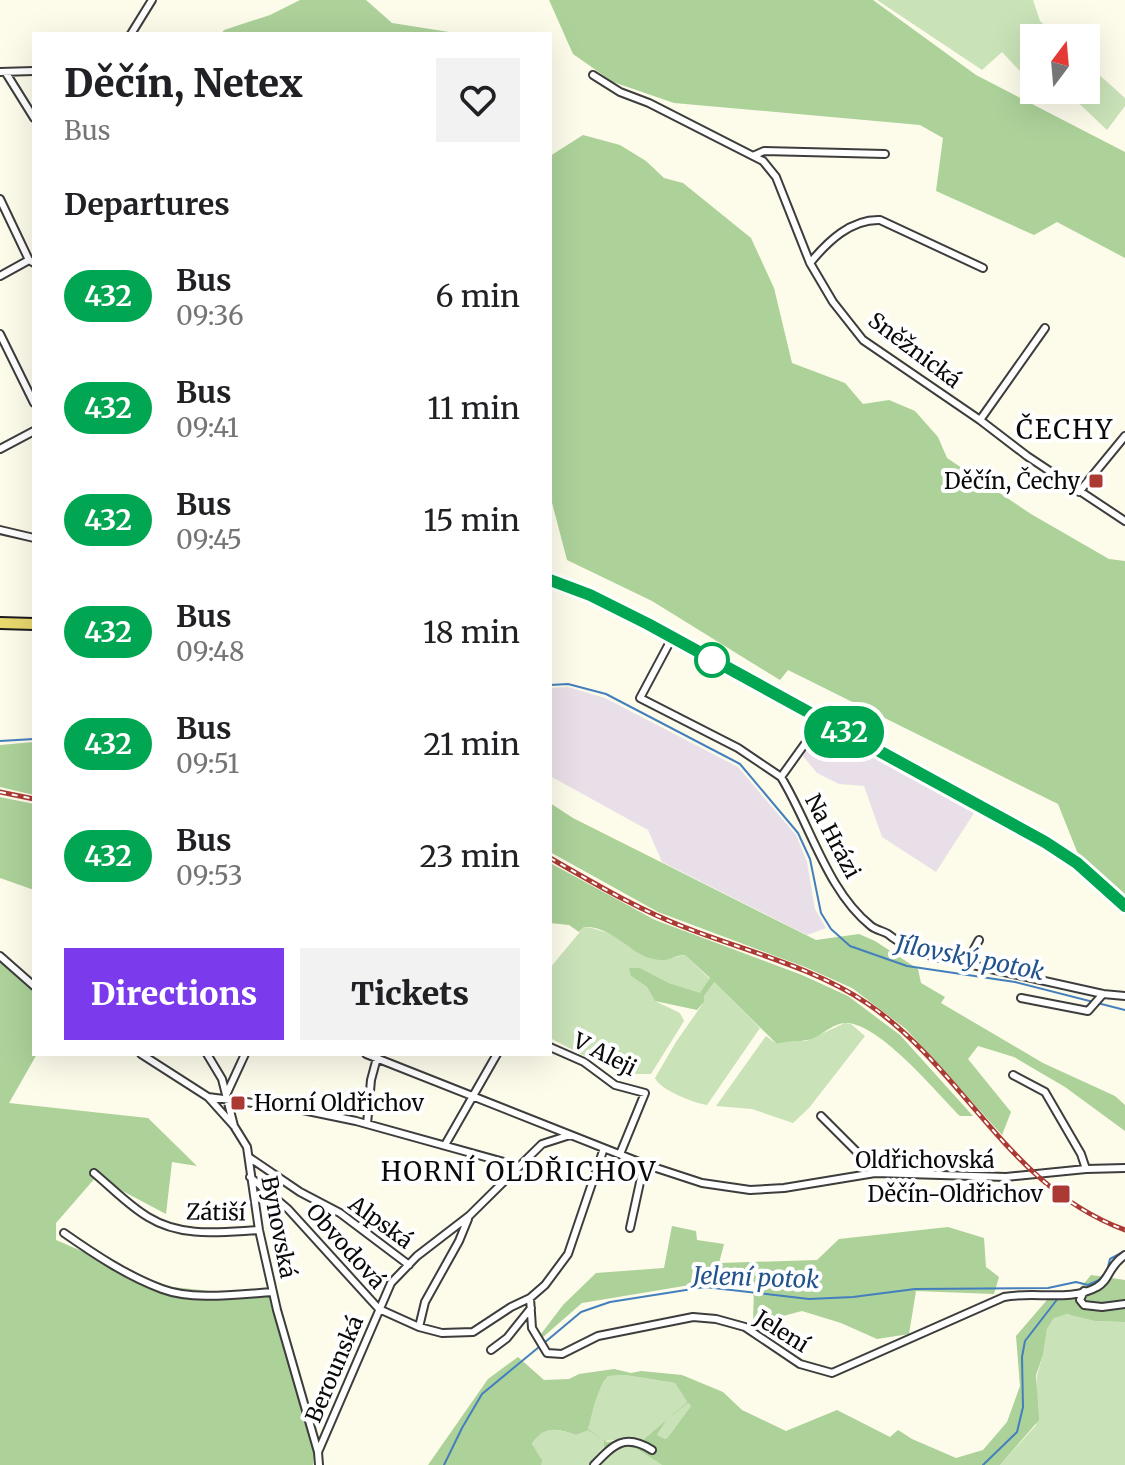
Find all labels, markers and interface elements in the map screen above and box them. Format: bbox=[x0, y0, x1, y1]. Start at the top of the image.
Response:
north arrow bbox=[1020, 24, 1100, 104]
map controls bbox=[1020, 24, 1100, 104]
button: heart bbox=[436, 58, 520, 142]
text: Děčín, Netex bbox=[64, 60, 303, 107]
text: Bus bbox=[64, 114, 110, 147]
text: Departures bbox=[64, 185, 230, 223]
text: Bus bbox=[176, 261, 232, 299]
text: 6 min bbox=[435, 277, 520, 315]
text: 432 bbox=[84, 278, 132, 314]
text: 09:36 bbox=[176, 299, 244, 332]
street label: Sněžnická bbox=[863, 306, 967, 394]
text: Bus bbox=[176, 373, 232, 411]
text: 11 min bbox=[427, 389, 520, 427]
text: 432 bbox=[84, 390, 132, 426]
text: 09:41 bbox=[176, 411, 239, 444]
district label: ČECHY bbox=[1016, 413, 1114, 446]
place label: Děčín, Čechy bbox=[944, 466, 1080, 495]
marker: Děčín, Čechy bbox=[1087, 472, 1105, 490]
text: Bus bbox=[176, 485, 232, 523]
text: 15 min bbox=[423, 501, 520, 539]
text: 432 bbox=[84, 502, 132, 538]
text: 09:45 bbox=[176, 523, 242, 556]
text: Bus bbox=[176, 597, 232, 635]
text: 18 min bbox=[423, 613, 520, 651]
text: 432 bbox=[84, 614, 132, 650]
text: 09:48 bbox=[176, 635, 244, 668]
unlabelled marker bbox=[695, 643, 729, 677]
line badge: 432 bbox=[798, 706, 890, 758]
text: Bus bbox=[176, 709, 232, 747]
text: 432 bbox=[820, 714, 868, 750]
text: 21 min bbox=[423, 725, 520, 763]
text: 432 bbox=[84, 726, 132, 762]
text: 09:51 bbox=[176, 747, 239, 780]
street label: Na Hrázi bbox=[799, 789, 867, 883]
text: Bus bbox=[176, 821, 232, 859]
text: 23 min bbox=[420, 837, 520, 875]
text: 432 bbox=[84, 838, 132, 874]
text: 09:53 bbox=[176, 859, 243, 892]
water label: Jílovský potok bbox=[890, 927, 1047, 987]
button: Directions bbox=[64, 948, 284, 1040]
button: Tickets bbox=[300, 948, 520, 1040]
street label: V Aleji bbox=[568, 1026, 641, 1082]
place label: Horní Oldřichov bbox=[254, 1089, 425, 1117]
marker: Horní Oldřichov bbox=[229, 1094, 247, 1112]
street label: Oldřichovská bbox=[855, 1146, 995, 1174]
district label: HORNÍ OLDŘICHOV bbox=[381, 1154, 657, 1188]
street label: Bynovská bbox=[255, 1174, 303, 1281]
place label: Děčín-Oldřichov bbox=[868, 1180, 1043, 1208]
marker: Děčín-Oldřichov bbox=[1050, 1183, 1072, 1205]
street label: Alpská bbox=[343, 1189, 419, 1255]
street label: Zátiší bbox=[186, 1197, 247, 1227]
street label: Obvodová bbox=[300, 1198, 392, 1295]
water label: Jelení potok bbox=[689, 1260, 820, 1295]
street label: Jelení bbox=[749, 1303, 815, 1359]
street label: Berounská bbox=[299, 1311, 369, 1427]

